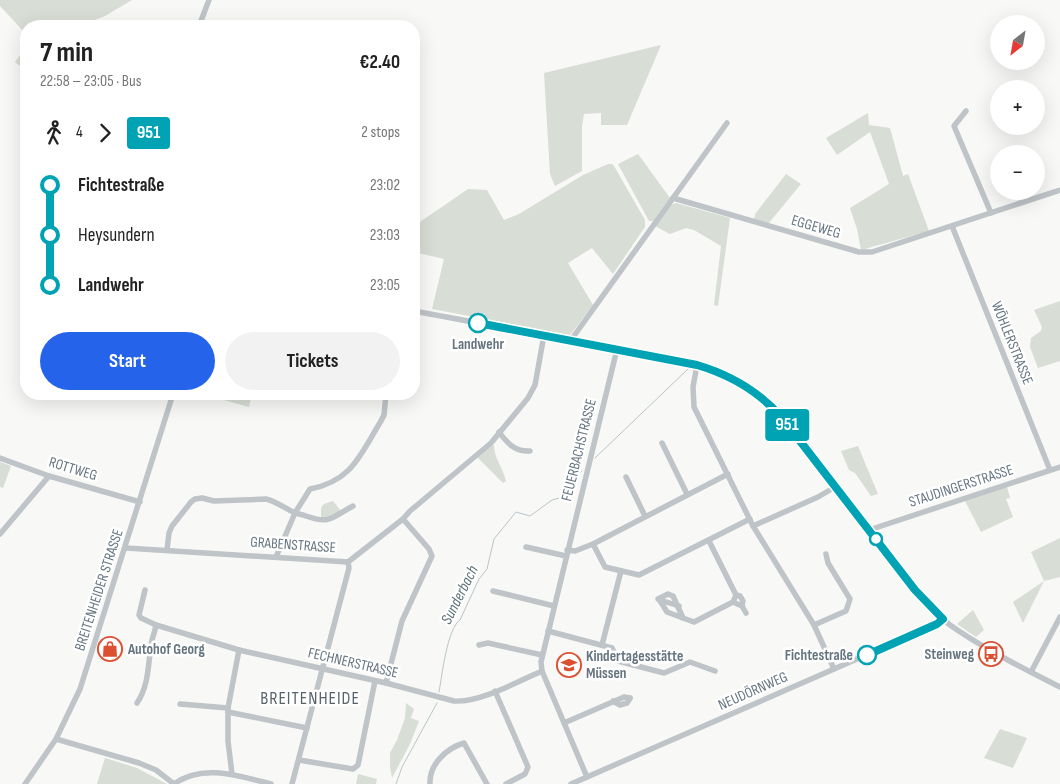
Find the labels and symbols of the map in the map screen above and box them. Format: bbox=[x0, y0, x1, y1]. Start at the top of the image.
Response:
north arrow bbox=[990, 15, 1045, 70]
street label: EGGEWEG bbox=[789, 211, 843, 243]
street label: WÖHLERSTRASSE bbox=[987, 299, 1037, 387]
marker: Landwehr bbox=[468, 313, 488, 333]
place label: Landwehr bbox=[452, 335, 504, 354]
street label: FEUERBACHSTRASSE bbox=[557, 397, 601, 503]
line badge: 951 bbox=[758, 409, 816, 441]
street label: ROTTWEG bbox=[47, 453, 99, 485]
street label: STAUDINGERSTRASSE bbox=[906, 460, 1016, 512]
street label: BREITENHEIDER STRASSE bbox=[70, 527, 128, 653]
unlabelled marker bbox=[869, 532, 883, 546]
street label: GRABENSTRASSE bbox=[250, 533, 336, 557]
water label: Sunderbach bbox=[437, 562, 483, 627]
shop icon: Autohof Georg bbox=[97, 636, 123, 662]
place label: Autohof Georg bbox=[127, 640, 205, 659]
bus stop icon: Steinweg bbox=[978, 641, 1004, 667]
street label: FECHNERSTRASSE bbox=[306, 643, 400, 683]
marker: Fichtestraße bbox=[857, 645, 877, 665]
place label: Steinweg bbox=[925, 645, 975, 664]
place label: Fichtestraße bbox=[785, 646, 853, 665]
place label: Kindertagesstätte Müssen bbox=[586, 647, 683, 683]
school or university icon: Kindertagesstätte Müssen bbox=[556, 652, 582, 678]
street label: NEUDÖRNWEG bbox=[715, 667, 791, 715]
district label: BREITENHEIDE bbox=[260, 688, 360, 709]

